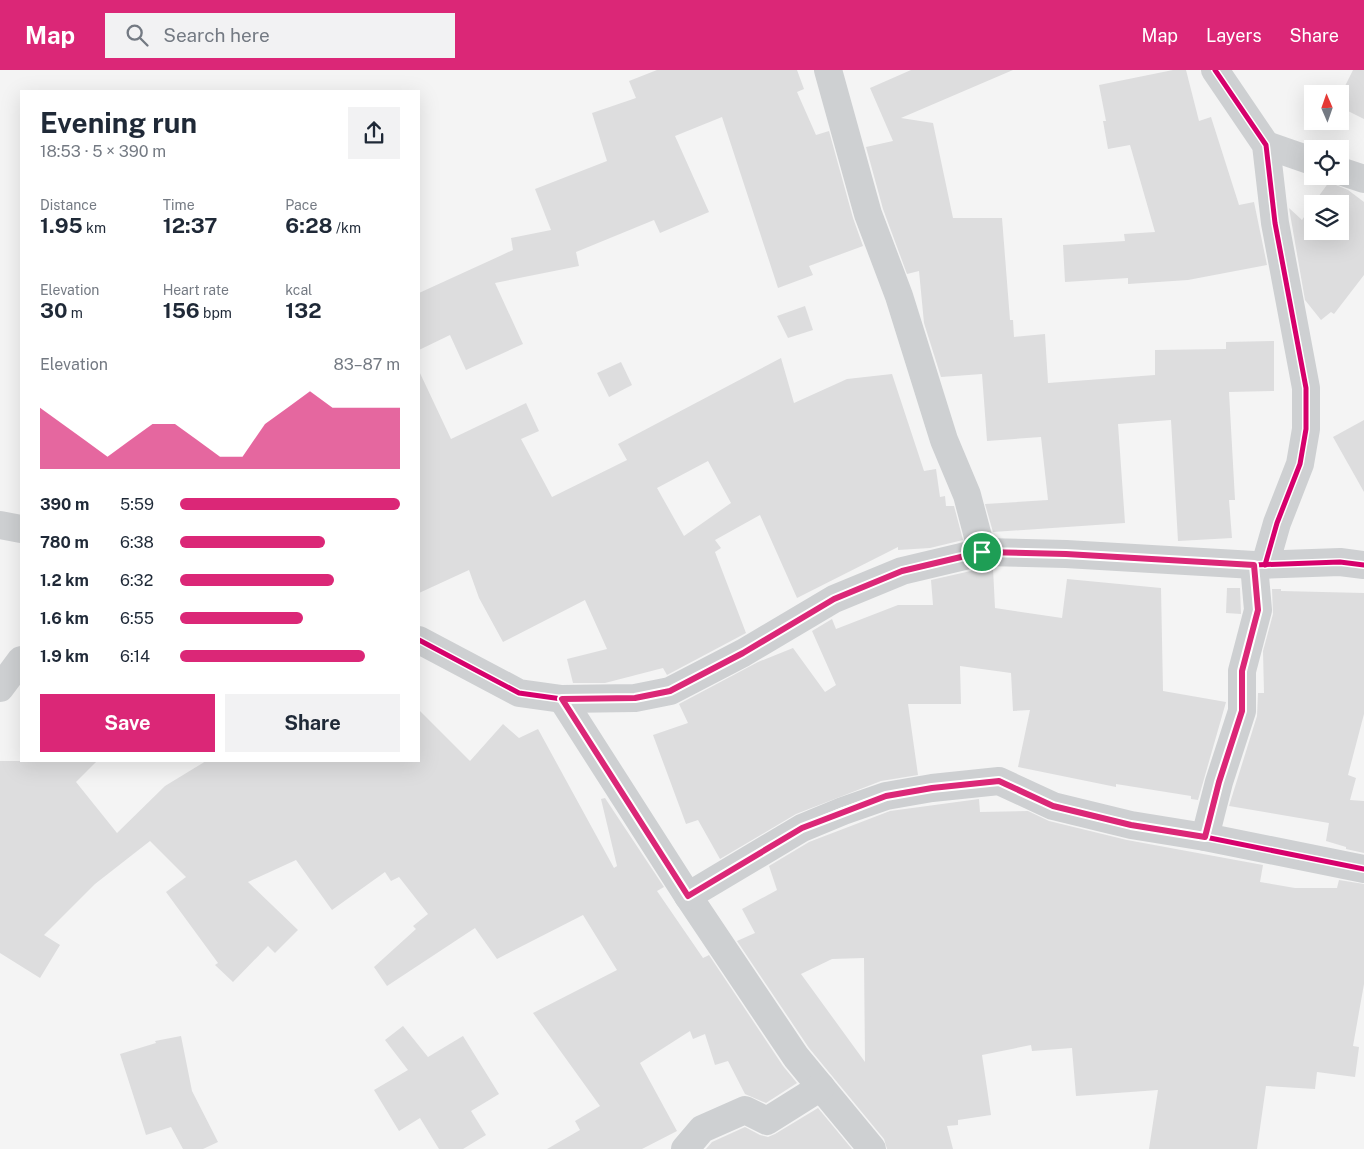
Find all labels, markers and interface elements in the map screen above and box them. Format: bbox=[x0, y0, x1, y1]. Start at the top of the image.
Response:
search box bbox=[105, 13, 455, 58]
text: Map bbox=[25, 21, 75, 49]
icon: search bbox=[123, 21, 151, 49]
text: Search here bbox=[163, 24, 270, 46]
text: Map bbox=[1142, 25, 1178, 46]
text: Layers bbox=[1206, 25, 1262, 46]
text: Share bbox=[1290, 25, 1339, 46]
north arrow bbox=[1304, 85, 1349, 130]
map controls bbox=[1304, 85, 1349, 240]
text: Evening run bbox=[40, 106, 197, 139]
button: share bbox=[348, 107, 400, 159]
button: locate bbox=[1304, 140, 1349, 185]
text: 18:53 · 5 × 390 m bbox=[40, 142, 166, 161]
button: layers bbox=[1304, 195, 1349, 240]
text: Distance bbox=[40, 197, 97, 213]
text: Time bbox=[163, 197, 195, 213]
text: Pace bbox=[285, 197, 317, 213]
text: 1.95 bbox=[40, 213, 83, 238]
text: 12:37 bbox=[163, 213, 217, 238]
text: 6:28 bbox=[285, 213, 333, 238]
text: km bbox=[83, 220, 106, 236]
text: /km bbox=[333, 220, 361, 236]
text: Elevation bbox=[40, 282, 99, 298]
text: Heart rate bbox=[163, 282, 229, 298]
text: kcal bbox=[285, 282, 312, 298]
text: 30 bbox=[40, 298, 67, 323]
text: 156 bbox=[163, 298, 200, 323]
text: 132 bbox=[285, 298, 322, 323]
text: m bbox=[67, 305, 83, 321]
text: bpm bbox=[200, 305, 232, 321]
text: Elevation bbox=[40, 355, 108, 374]
text: 83–87 m bbox=[333, 355, 400, 374]
text: 390 m bbox=[40, 495, 89, 514]
text: 5:59 bbox=[120, 495, 154, 514]
pin bbox=[961, 531, 1003, 573]
text: 780 m bbox=[40, 533, 89, 552]
text: 6:38 bbox=[120, 533, 154, 552]
icon: arrive bbox=[968, 538, 996, 566]
text: 1.2 km bbox=[40, 571, 89, 590]
text: 6:32 bbox=[120, 571, 153, 590]
text: 1.6 km bbox=[40, 609, 89, 628]
text: 6:55 bbox=[120, 609, 154, 628]
text: 1.9 km bbox=[40, 647, 89, 666]
text: 6:14 bbox=[120, 647, 150, 666]
button: Save bbox=[40, 694, 215, 752]
button: Share bbox=[225, 694, 400, 752]

